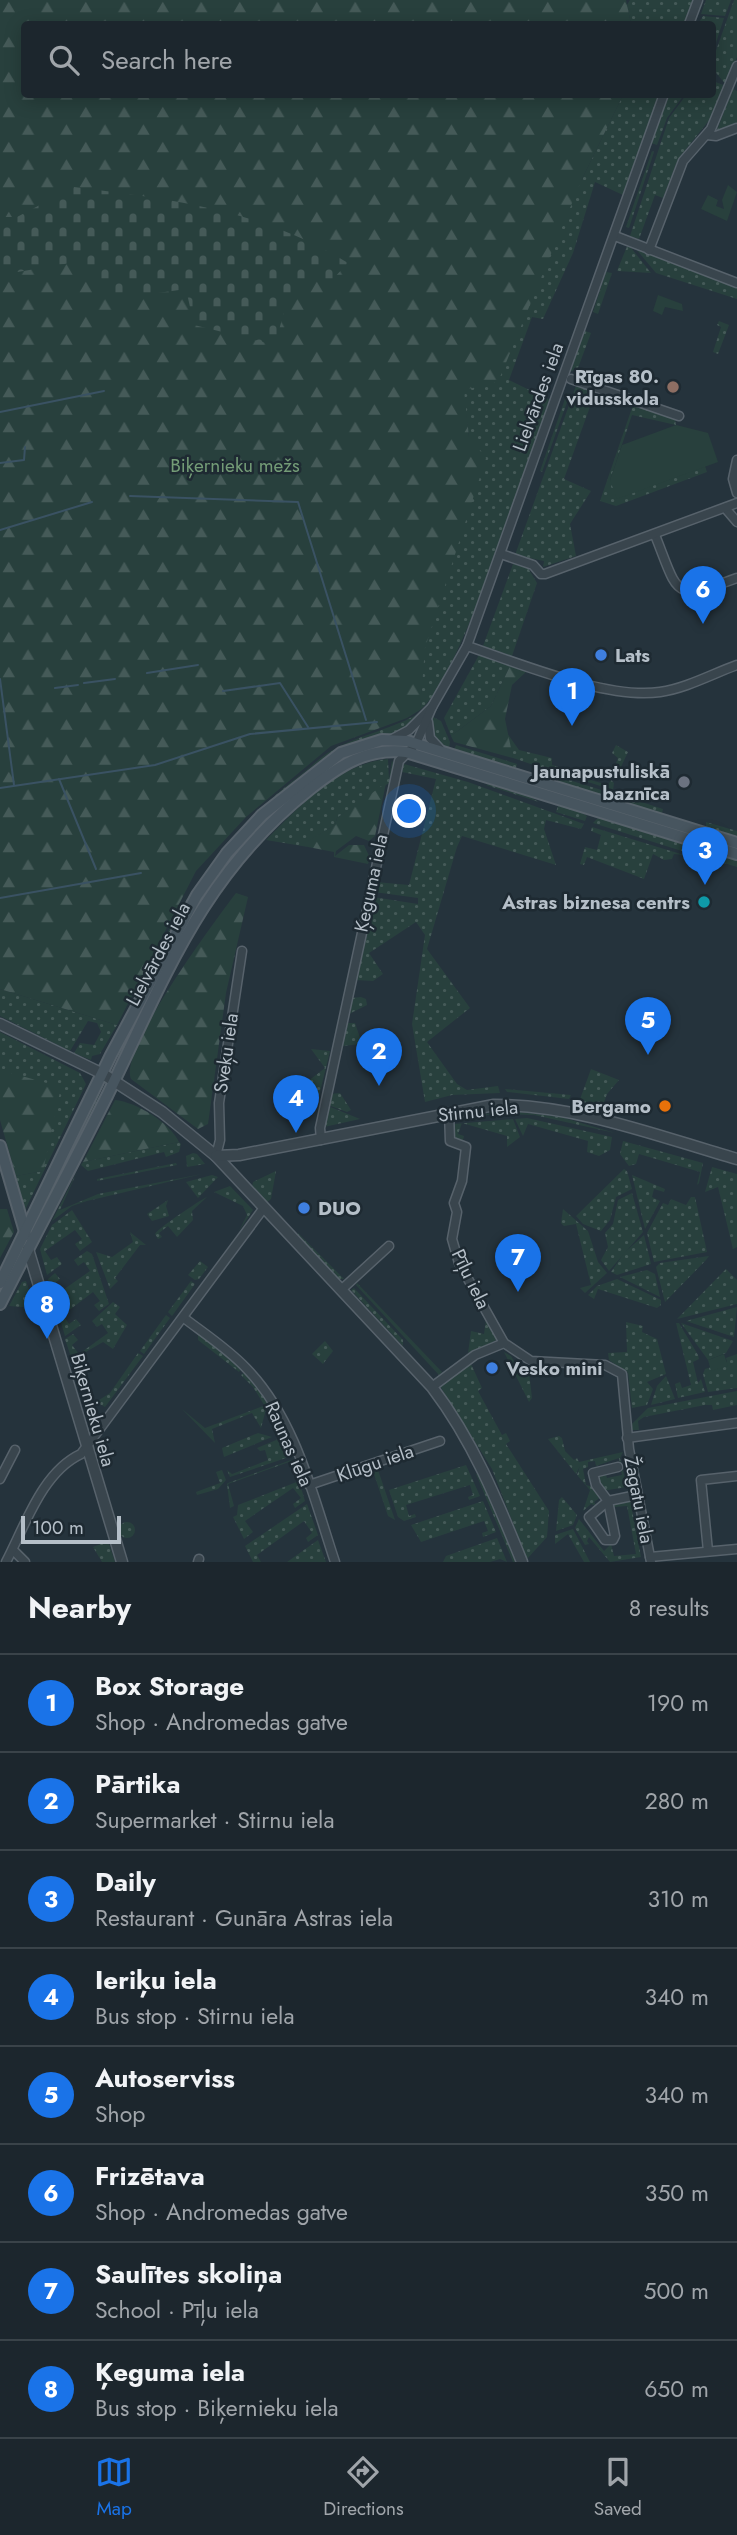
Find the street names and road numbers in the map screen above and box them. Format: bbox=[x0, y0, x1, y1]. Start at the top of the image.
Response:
street label: Lielvārdes iela bbox=[506, 339, 570, 455]
street label: Ķeguma iela bbox=[347, 832, 395, 934]
street label: Lielvārdes iela bbox=[119, 897, 197, 1011]
street label: Sveķu iela bbox=[207, 1011, 245, 1095]
street label: Stirnu iela bbox=[437, 1093, 519, 1129]
street label: Pīļu iela bbox=[445, 1244, 497, 1314]
street label: Biķernieku iela bbox=[64, 1350, 122, 1470]
street label: Raunas iela bbox=[258, 1397, 320, 1491]
street label: Klūgu iela bbox=[333, 1437, 417, 1489]
street label: Žagatu iela bbox=[617, 1454, 661, 1546]

